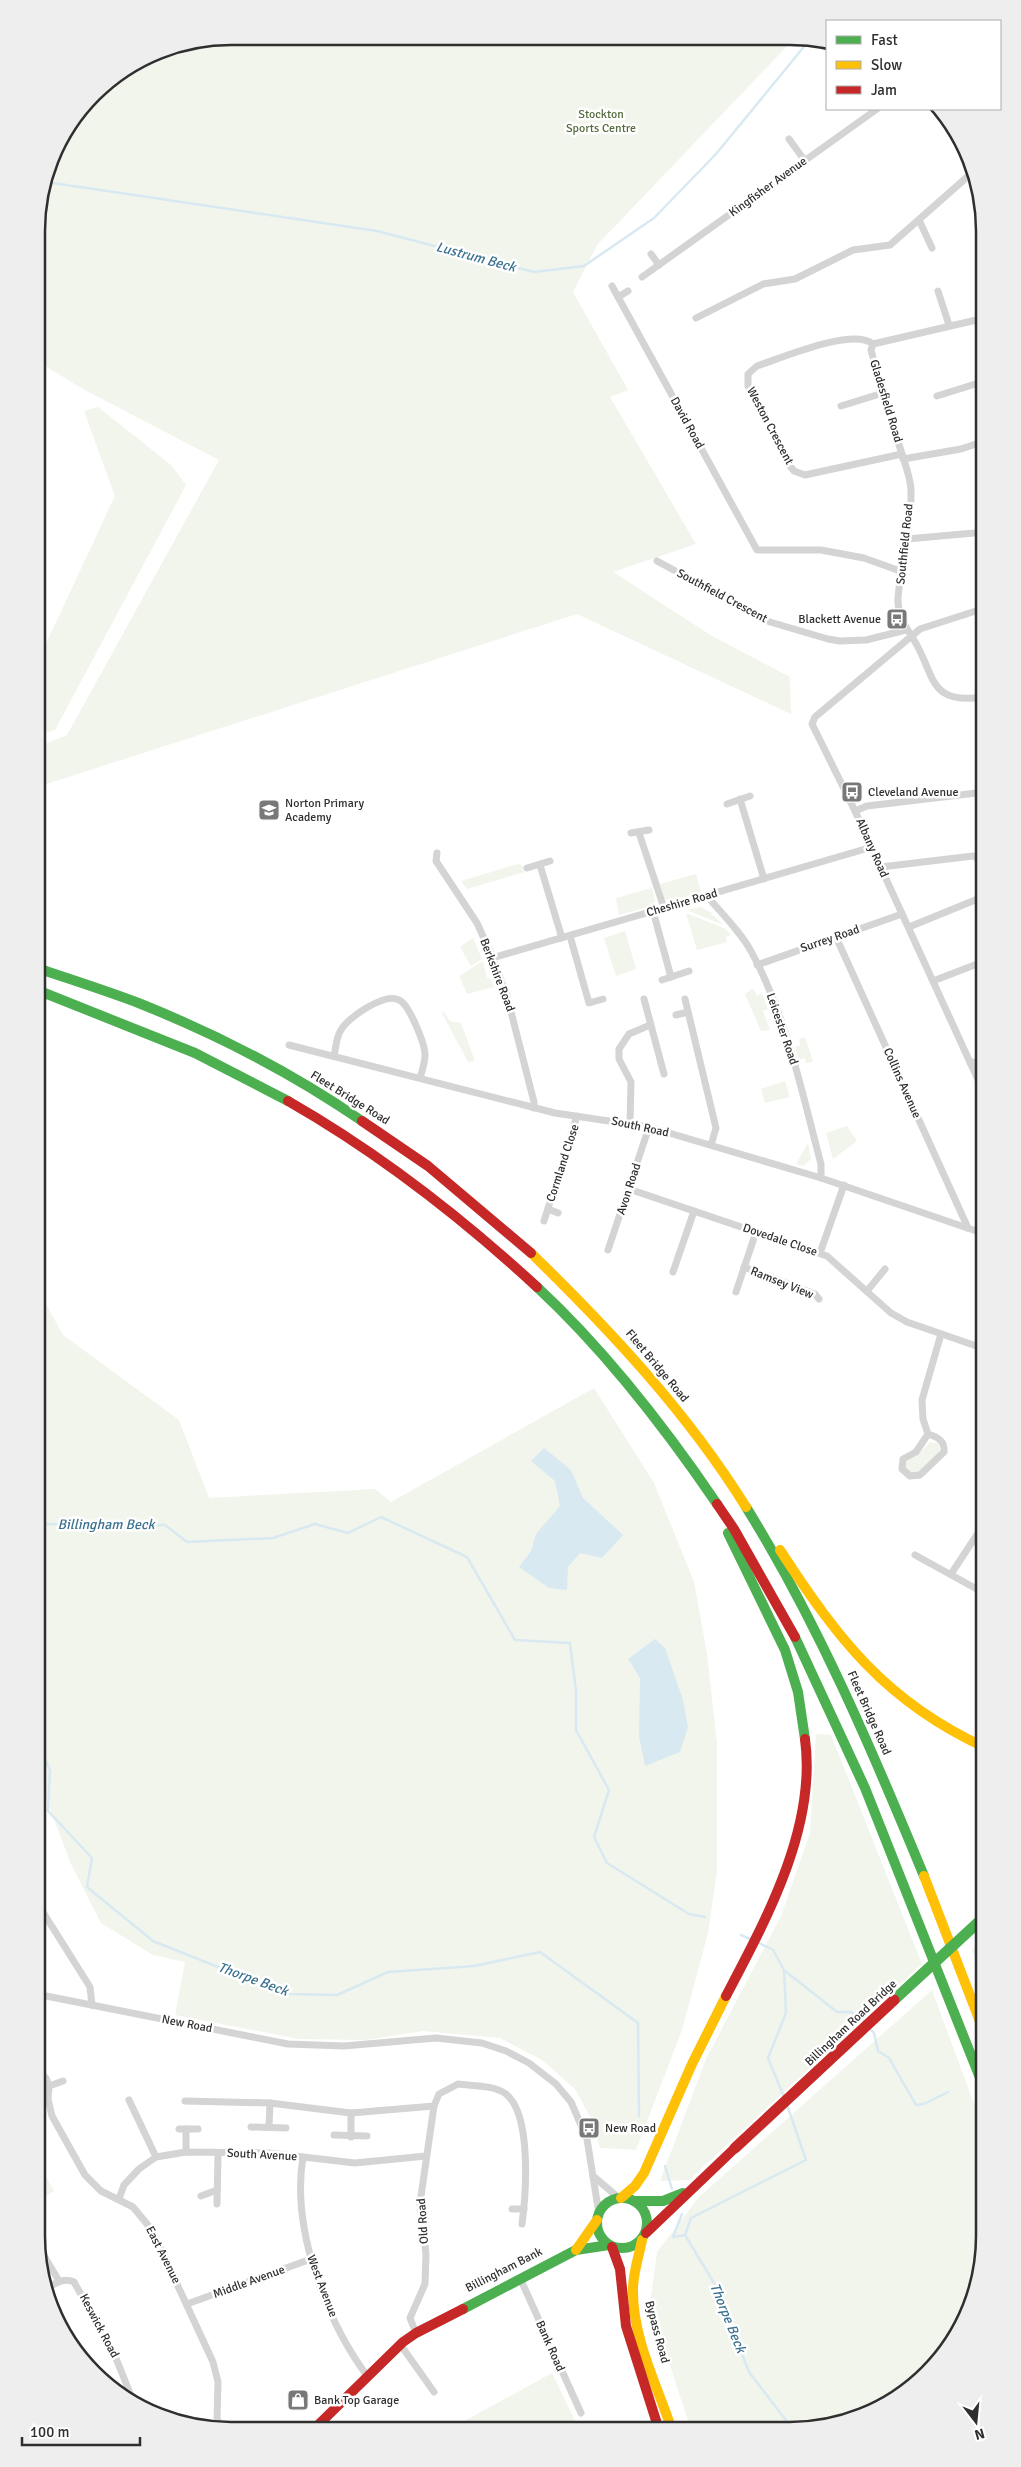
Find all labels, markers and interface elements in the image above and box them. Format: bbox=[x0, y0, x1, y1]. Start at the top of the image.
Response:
legend bbox=[826, 20, 1001, 110]
text: Fast bbox=[871, 31, 898, 49]
text: Slow bbox=[871, 56, 902, 74]
text: Jam bbox=[871, 81, 897, 99]
park label: Stockton Sports Centre bbox=[566, 107, 636, 136]
street label: Kingfisher Avenue bbox=[726, 154, 810, 220]
water label: Lustrum Beck bbox=[434, 238, 520, 276]
street label: Gladesfield Road bbox=[866, 358, 906, 444]
street label: Weston Crescent bbox=[743, 385, 797, 467]
street label: David Road bbox=[667, 395, 707, 451]
street label: Southfield Road bbox=[893, 503, 917, 585]
street label: Southfield Crescent bbox=[674, 566, 770, 626]
bus stop icon: Blackett Avenue bbox=[885, 607, 909, 631]
place label: Blackett Avenue bbox=[798, 612, 881, 627]
bus stop icon: Cleveland Avenue bbox=[840, 780, 864, 804]
place label: Cleveland Avenue bbox=[868, 785, 959, 800]
place label: Norton Primary Academy bbox=[285, 796, 364, 825]
school or university icon: Norton Primary Academy bbox=[257, 798, 281, 822]
street label: Albany Road bbox=[852, 816, 892, 880]
street label: Cheshire Road bbox=[645, 886, 719, 920]
street label: Surrey Road bbox=[798, 922, 862, 956]
street label: Berkshire Road bbox=[476, 936, 518, 1014]
street label: Leicester Road bbox=[763, 991, 801, 1067]
street label: Collins Avenue bbox=[880, 1045, 924, 1121]
street label: Fleet Bridge Road bbox=[308, 1068, 392, 1128]
street label: South Road bbox=[610, 1114, 670, 1140]
street label: Cormland Close bbox=[543, 1122, 583, 1204]
street label: Avon Road bbox=[614, 1161, 644, 1217]
street label: Dovedale Close bbox=[741, 1220, 819, 1260]
street label: Ramsey View bbox=[748, 1264, 816, 1303]
street label: Fleet Bridge Road bbox=[622, 1327, 692, 1405]
water label: Billingham Beck bbox=[57, 1516, 157, 1533]
street label: Fleet Bridge Road bbox=[844, 1669, 894, 1757]
water label: Thorpe Beck bbox=[216, 1958, 292, 2000]
street label: Billingham Road Bridge bbox=[802, 1976, 900, 2070]
street label: New Road bbox=[161, 2012, 213, 2036]
bus stop icon: New Road bbox=[577, 2116, 601, 2140]
place label: New Road bbox=[605, 2121, 656, 2136]
street label: South Avenue bbox=[226, 2146, 298, 2164]
street label: Old Road bbox=[414, 2198, 432, 2244]
street label: East Avenue bbox=[142, 2224, 184, 2286]
street label: Billingham Bank bbox=[463, 2244, 545, 2296]
street label: West Avenue bbox=[303, 2253, 341, 2319]
street label: Middle Avenue bbox=[211, 2262, 287, 2302]
water label: Thorpe Beck bbox=[706, 2281, 750, 2357]
street label: Keswick Road bbox=[76, 2291, 122, 2361]
street label: Bypass Road bbox=[641, 2299, 673, 2365]
street label: Bank Road bbox=[532, 2318, 568, 2374]
shop icon: Bank Top Garage bbox=[286, 2388, 310, 2412]
place label: Bank Top Garage bbox=[314, 2393, 399, 2408]
north arrow bbox=[951, 2397, 1001, 2447]
scale bar bbox=[22, 2414, 140, 2446]
text: 100 m bbox=[30, 2423, 70, 2441]
text: N bbox=[972, 2425, 986, 2444]

